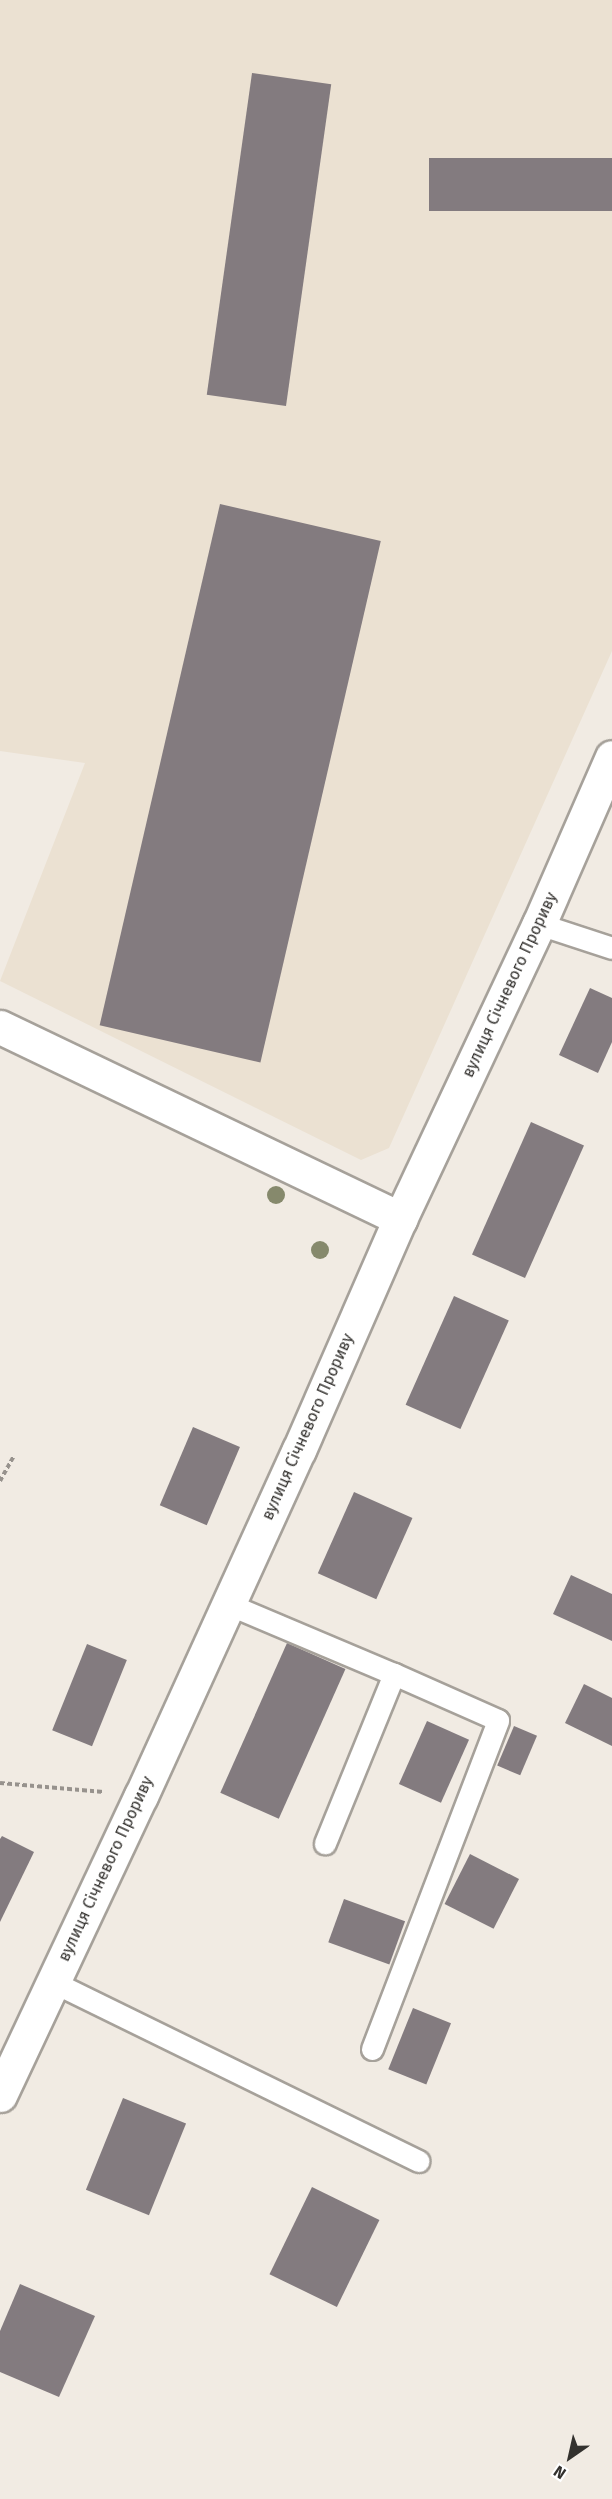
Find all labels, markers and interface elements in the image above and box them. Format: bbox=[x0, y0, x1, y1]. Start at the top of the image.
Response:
street label: вулиця Січневого Прориву bbox=[459, 889, 561, 1081]
street label: вулиця Січневого Прориву bbox=[258, 1331, 358, 1523]
street label: вулиця Січневого Прориву bbox=[55, 1773, 157, 1965]
north arrow bbox=[540, 2427, 600, 2487]
text: N bbox=[550, 2461, 569, 2483]

